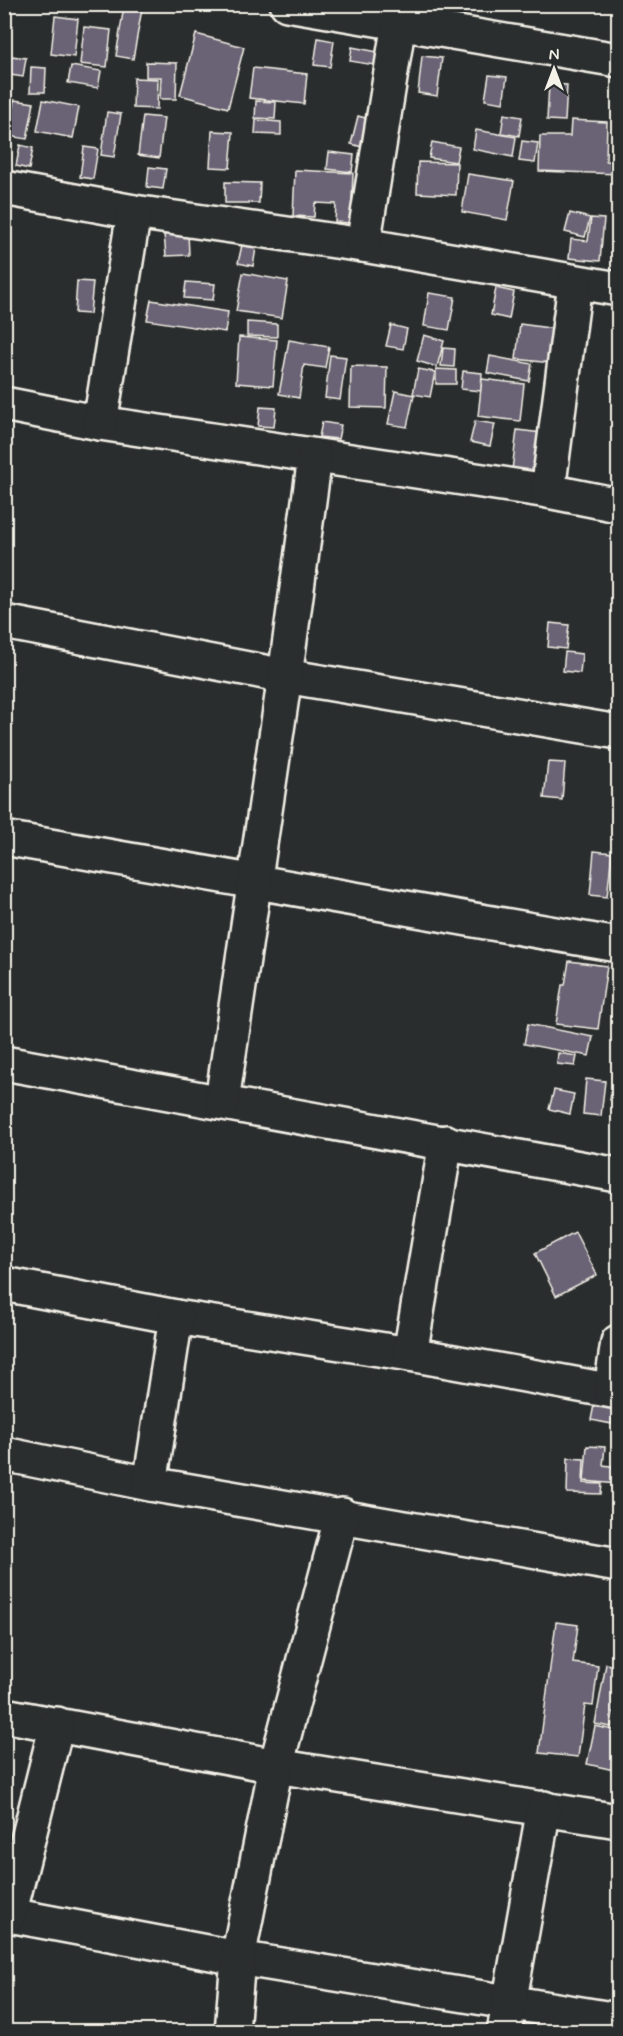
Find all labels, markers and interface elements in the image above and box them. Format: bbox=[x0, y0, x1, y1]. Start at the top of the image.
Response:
north arrow bbox=[524, 39, 584, 99]
text: N bbox=[549, 45, 559, 66]

